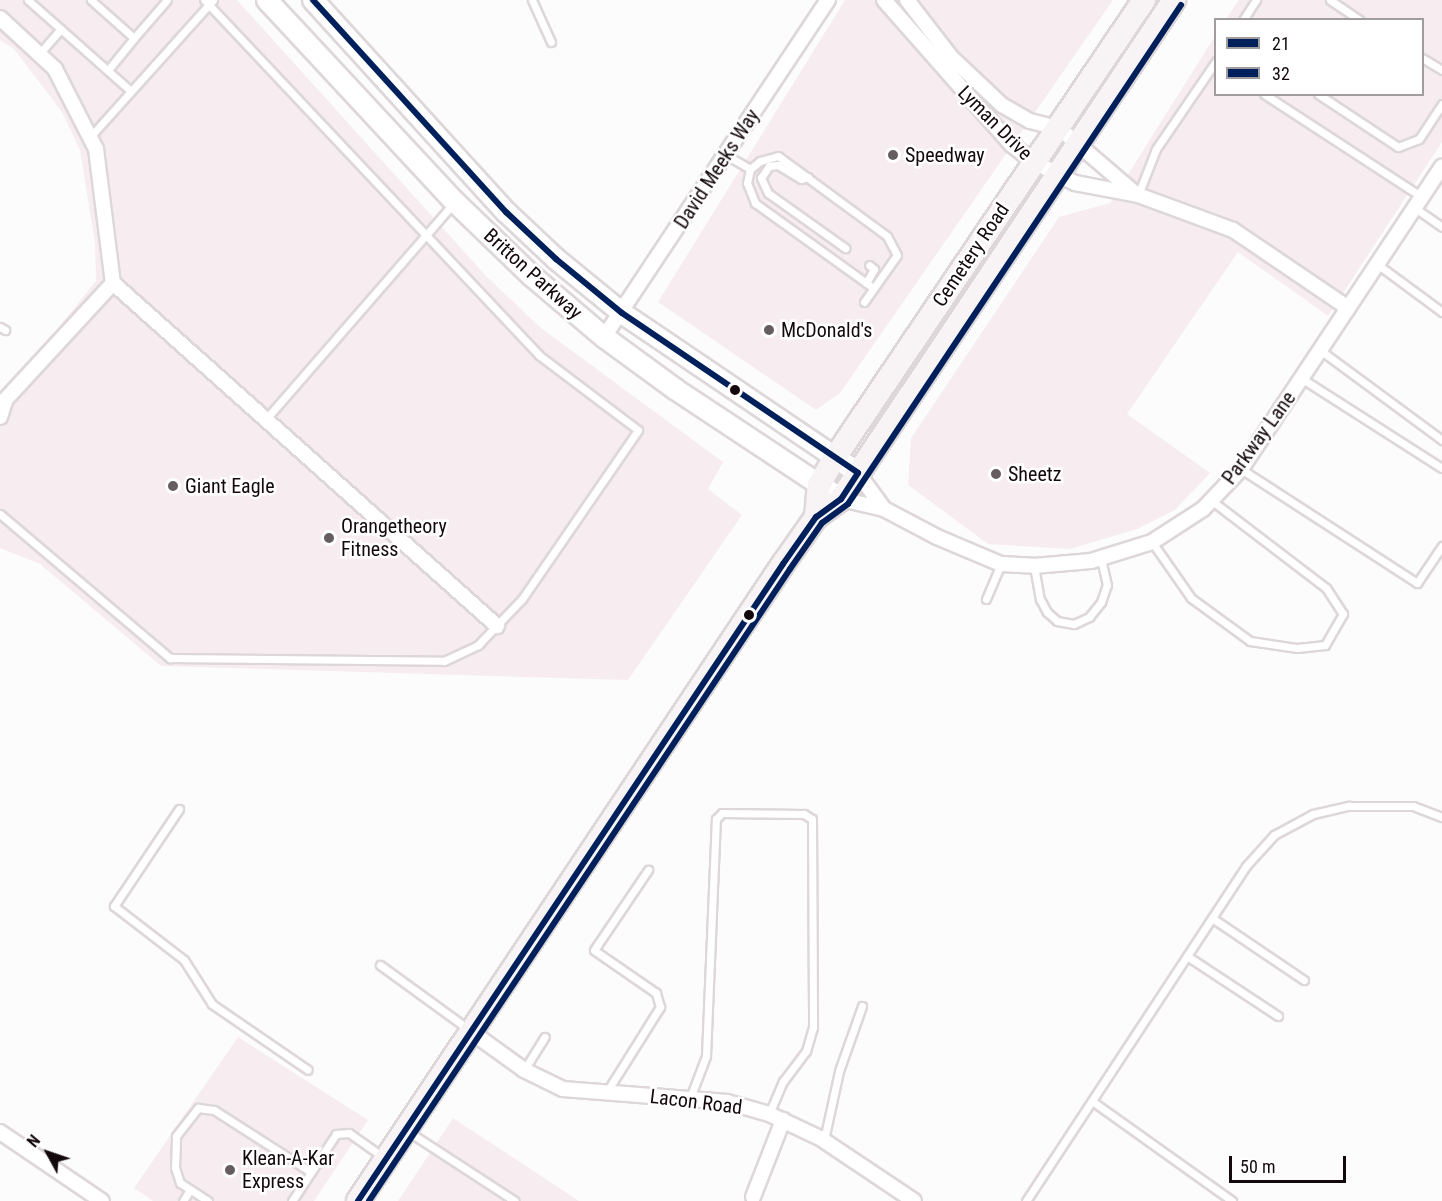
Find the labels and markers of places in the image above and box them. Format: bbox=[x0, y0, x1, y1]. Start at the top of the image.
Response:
place label: Speedway bbox=[905, 143, 985, 167]
marker: Speedway bbox=[886, 148, 900, 162]
place label: McDonald's bbox=[781, 318, 872, 342]
marker: McDonald's bbox=[762, 323, 776, 337]
unlabelled marker bbox=[729, 384, 741, 396]
place label: Sheetz bbox=[1008, 462, 1061, 486]
marker: Sheetz bbox=[989, 467, 1003, 481]
place label: Giant Eagle bbox=[185, 474, 275, 498]
marker: Giant Eagle bbox=[166, 479, 180, 493]
place label: Orangetheory Fitness bbox=[341, 514, 447, 561]
marker: Orangetheory Fitness bbox=[322, 531, 336, 545]
unlabelled marker bbox=[743, 609, 755, 621]
place label: Klean-A-Kar Express bbox=[242, 1146, 334, 1193]
marker: Klean-A-Kar Express bbox=[223, 1163, 237, 1177]

